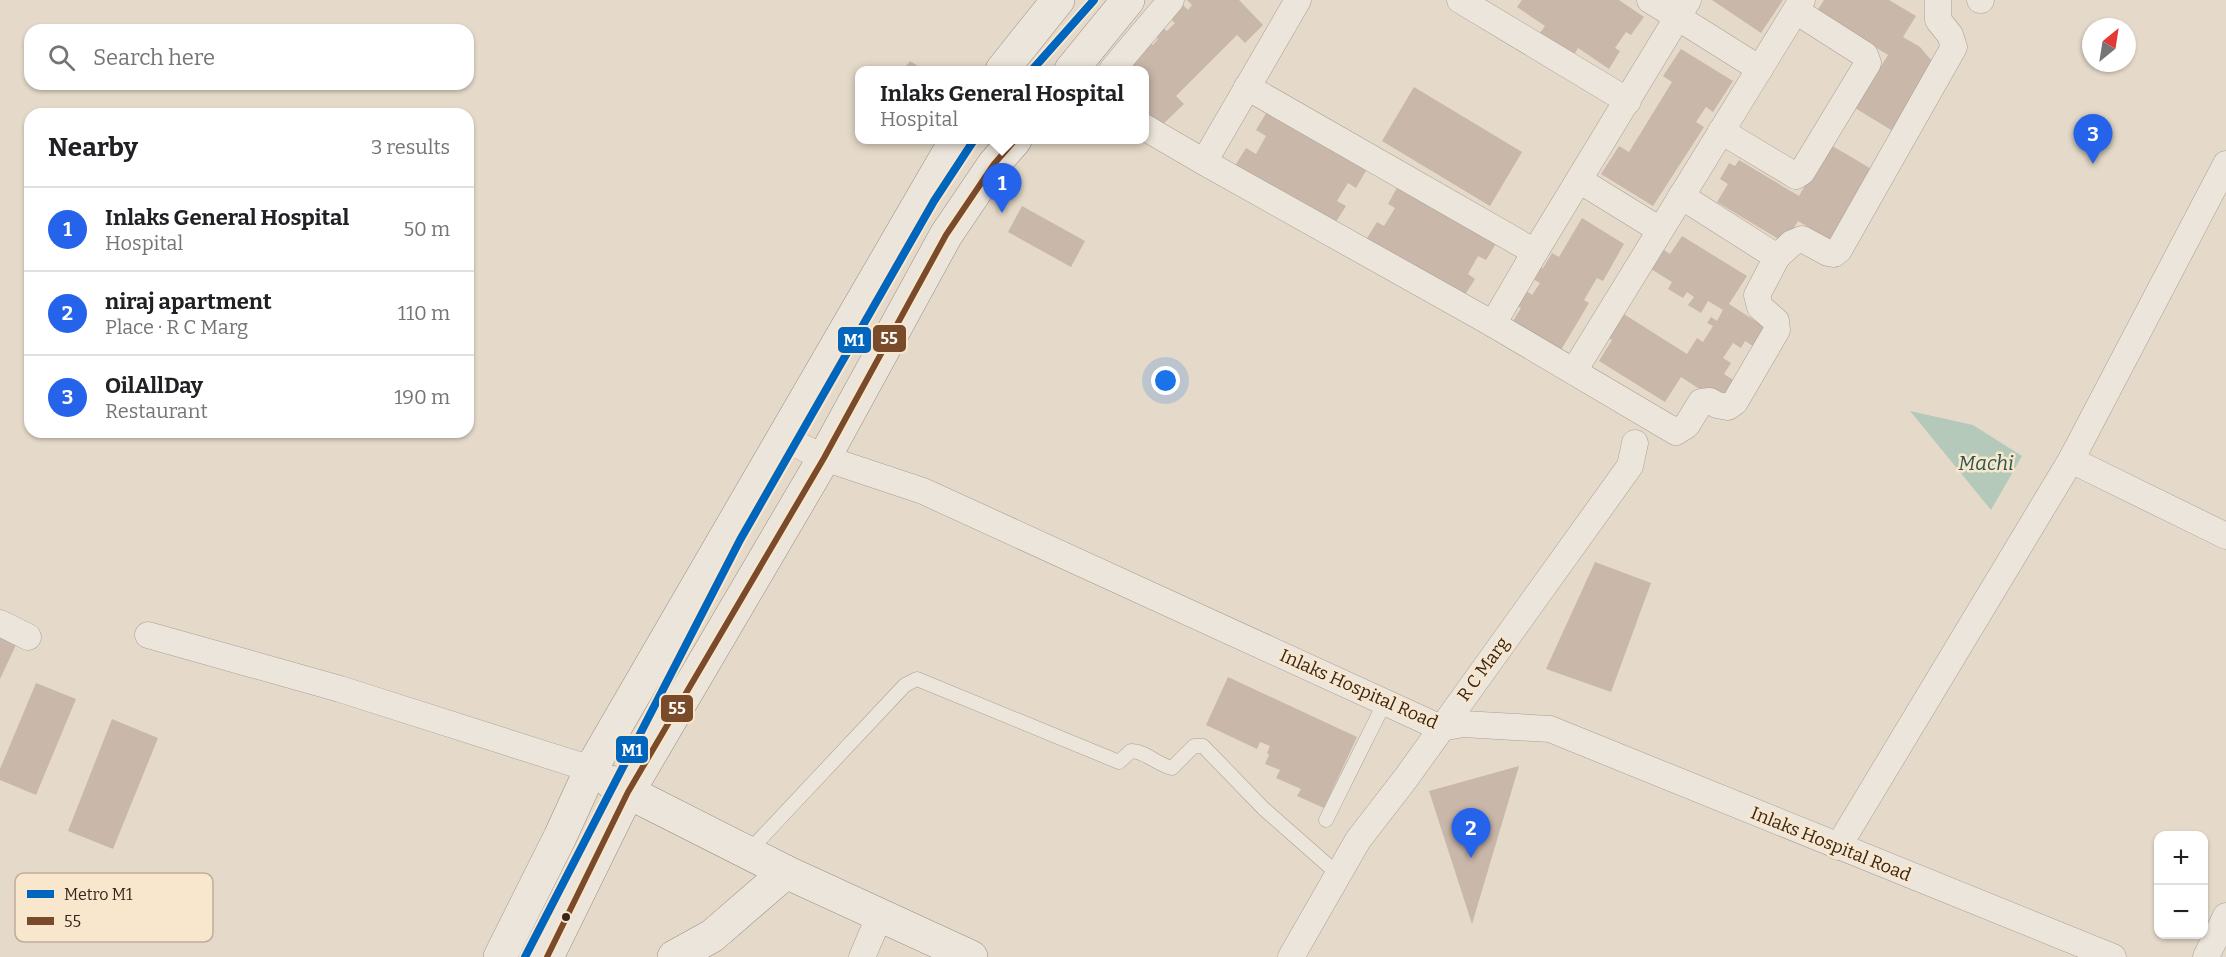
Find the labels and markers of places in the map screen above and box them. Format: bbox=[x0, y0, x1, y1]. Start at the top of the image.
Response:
pin: 3 bbox=[2074, 114, 2112, 164]
pin: 1 bbox=[982, 164, 1022, 213]
pin: 2 bbox=[1452, 808, 1490, 858]
unlabelled marker bbox=[560, 911, 572, 923]

